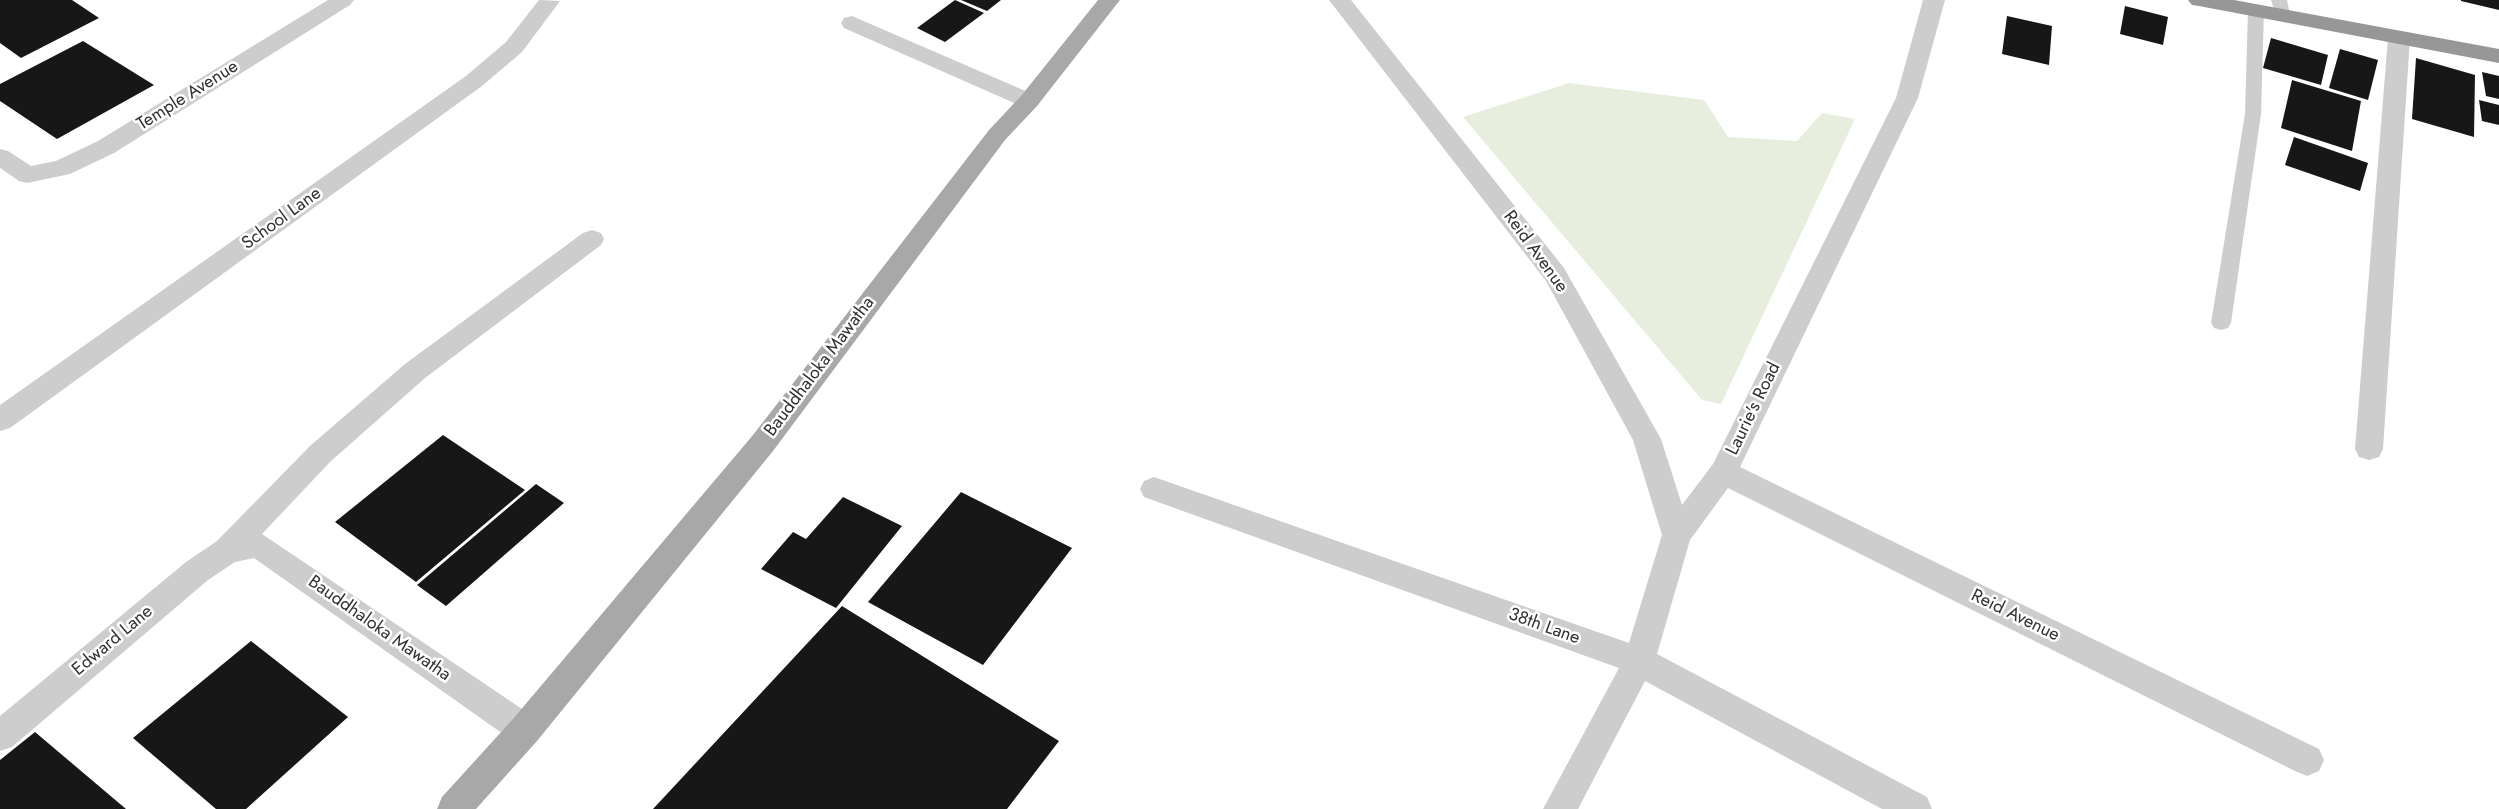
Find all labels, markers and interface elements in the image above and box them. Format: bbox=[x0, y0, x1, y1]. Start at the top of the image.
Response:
street label: Temple Avenue bbox=[134, 56, 242, 136]
street label: School Lane bbox=[238, 183, 326, 255]
street label: Reid Avenue bbox=[1498, 207, 1572, 297]
street label: Bauddhaloka Mawatha bbox=[760, 293, 880, 441]
street label: Laurie's Road bbox=[1722, 359, 1786, 459]
street label: Bauddhaloka Mawatha bbox=[304, 572, 454, 686]
street label: Reid Avenue bbox=[1967, 585, 2063, 647]
street label: Edward Lane bbox=[68, 601, 158, 681]
street label: 38th Lane bbox=[1505, 604, 1583, 650]

